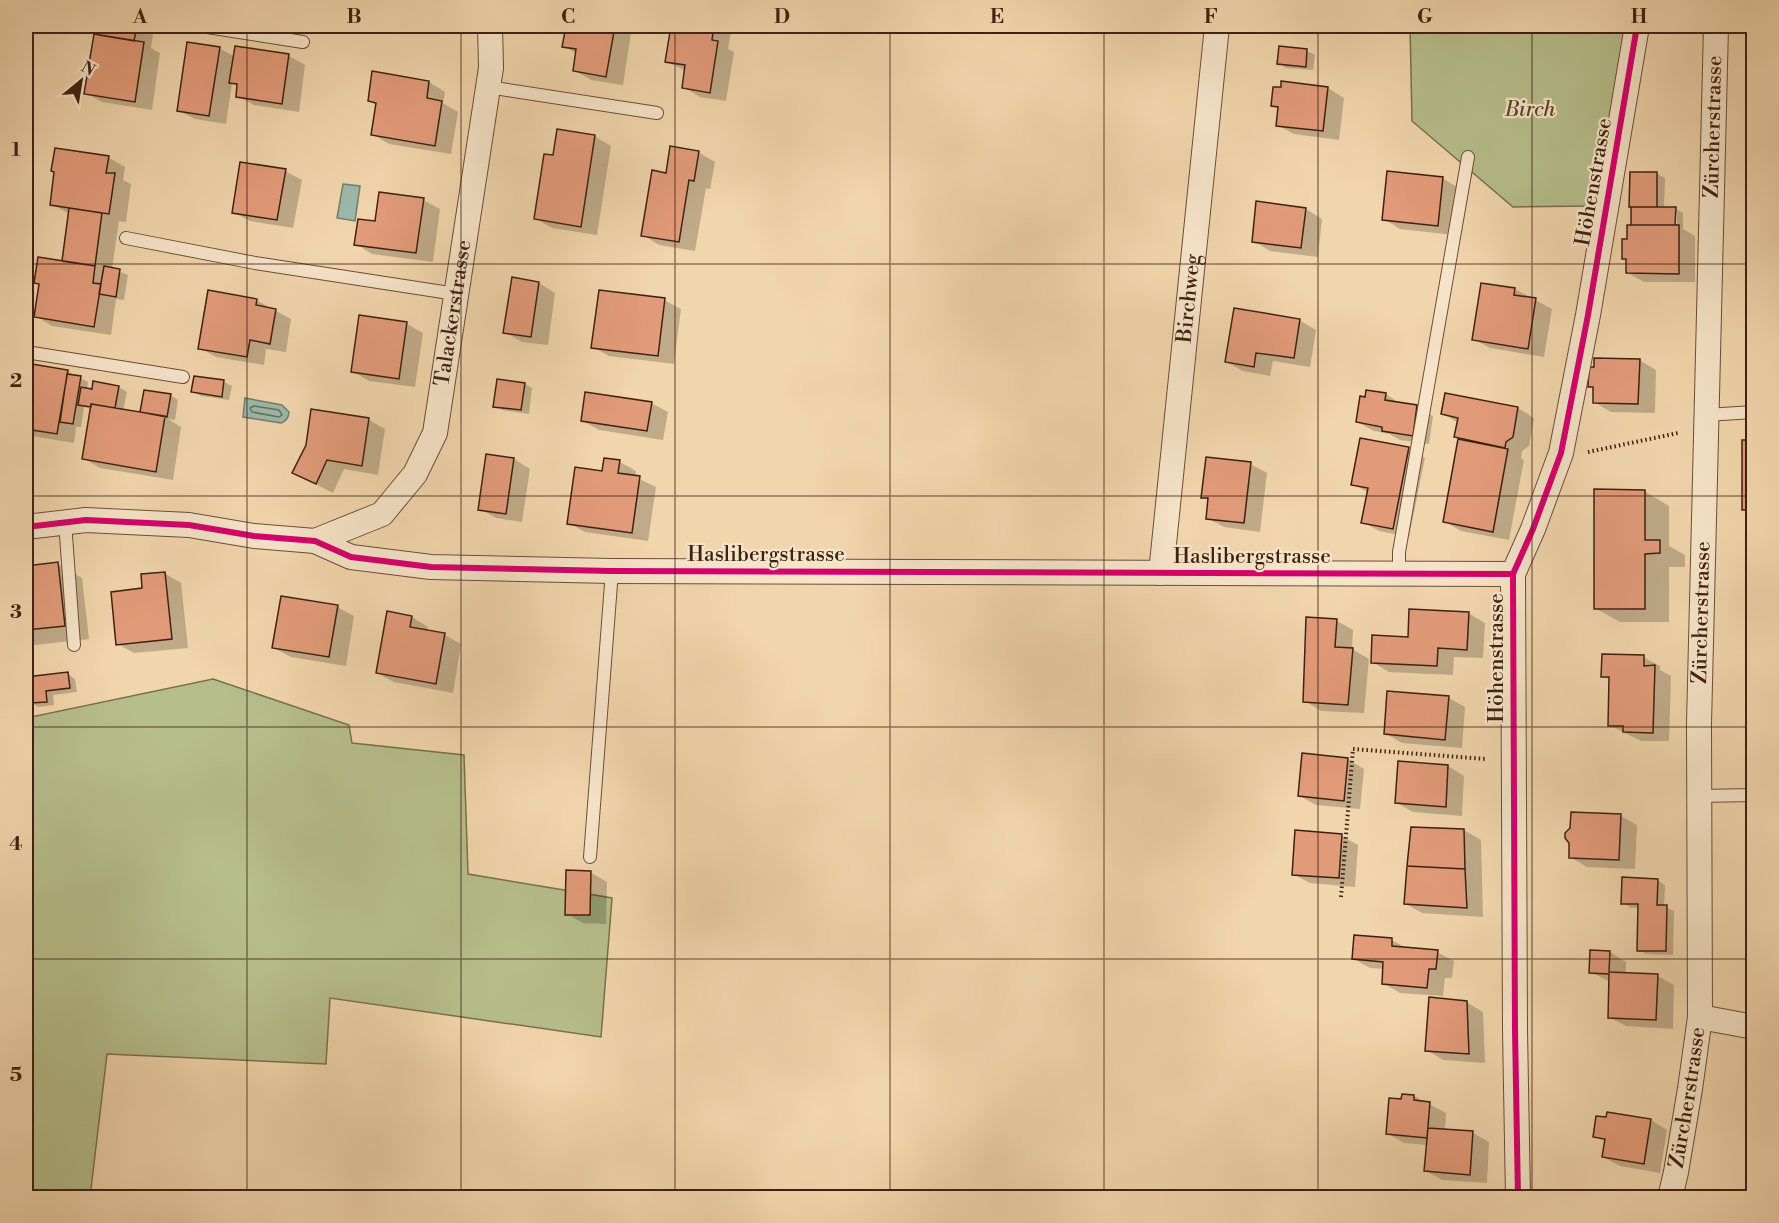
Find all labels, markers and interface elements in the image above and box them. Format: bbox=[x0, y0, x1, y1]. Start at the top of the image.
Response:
text: A bbox=[132, 5, 148, 30]
text: B bbox=[346, 5, 362, 30]
text: C bbox=[561, 5, 575, 30]
text: D bbox=[774, 5, 790, 30]
text: E bbox=[990, 5, 1004, 30]
text: F bbox=[1204, 5, 1218, 30]
text: G bbox=[1417, 5, 1433, 30]
text: H bbox=[1631, 5, 1648, 30]
north arrow bbox=[51, 51, 111, 111]
street label: Zürcherstrasse bbox=[1699, 55, 1728, 198]
text: N bbox=[78, 57, 99, 81]
park label: Birch bbox=[1504, 97, 1556, 123]
street label: Höhenstrasse bbox=[1570, 116, 1618, 248]
text: 1 bbox=[11, 138, 21, 163]
street label: Talackerstrasse bbox=[429, 238, 477, 388]
street label: Birchweg bbox=[1172, 253, 1207, 345]
text: 2 bbox=[10, 369, 22, 394]
street label: Zürcherstrasse bbox=[1687, 541, 1716, 684]
street label: Haslibergstrasse bbox=[687, 542, 845, 568]
street label: Haslibergstrasse bbox=[1173, 544, 1331, 570]
street label: Höhenstrasse bbox=[1484, 593, 1510, 723]
text: 3 bbox=[10, 600, 22, 625]
text: 4 bbox=[9, 832, 23, 857]
street label: Zürcherstrasse bbox=[1664, 1025, 1711, 1170]
text: 5 bbox=[10, 1063, 22, 1088]

